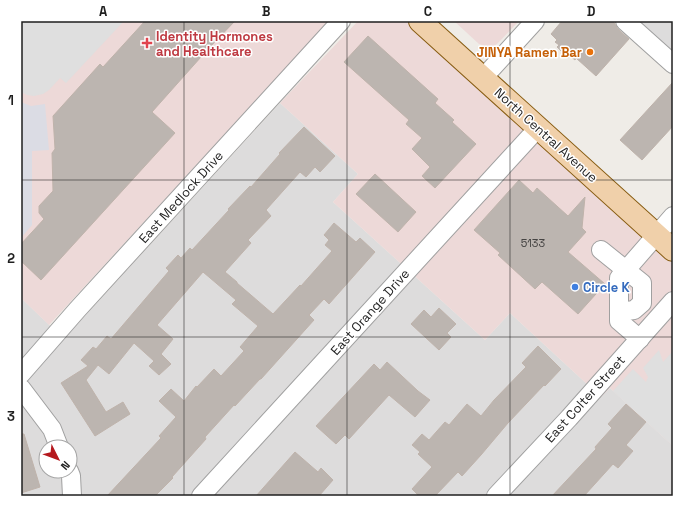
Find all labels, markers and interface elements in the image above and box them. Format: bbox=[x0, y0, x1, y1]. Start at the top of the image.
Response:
text: A bbox=[99, 3, 108, 20]
text: B bbox=[262, 3, 271, 20]
text: C bbox=[424, 3, 432, 20]
text: D bbox=[587, 3, 596, 20]
place label: Identity Hormones and Healthcare bbox=[156, 28, 273, 60]
marker: Identity Hormones and Healthcare bbox=[141, 37, 153, 49]
place label: JINYA Ramen Bar bbox=[476, 44, 582, 61]
marker: JINYA Ramen Bar bbox=[585, 47, 595, 57]
street label: North Central Avenue bbox=[491, 84, 601, 186]
text: 1 bbox=[8, 92, 14, 109]
street label: East Medlock Drive bbox=[135, 147, 227, 247]
house number: 5133 bbox=[521, 236, 546, 250]
text: 2 bbox=[7, 250, 15, 267]
street label: East Orange Drive bbox=[327, 265, 413, 359]
place label: Circle K bbox=[583, 279, 631, 296]
marker: Circle K bbox=[570, 282, 580, 292]
street label: East Colter Street bbox=[541, 352, 629, 446]
text: 3 bbox=[7, 408, 15, 425]
north arrow bbox=[38, 439, 78, 479]
text: N bbox=[58, 458, 73, 473]

